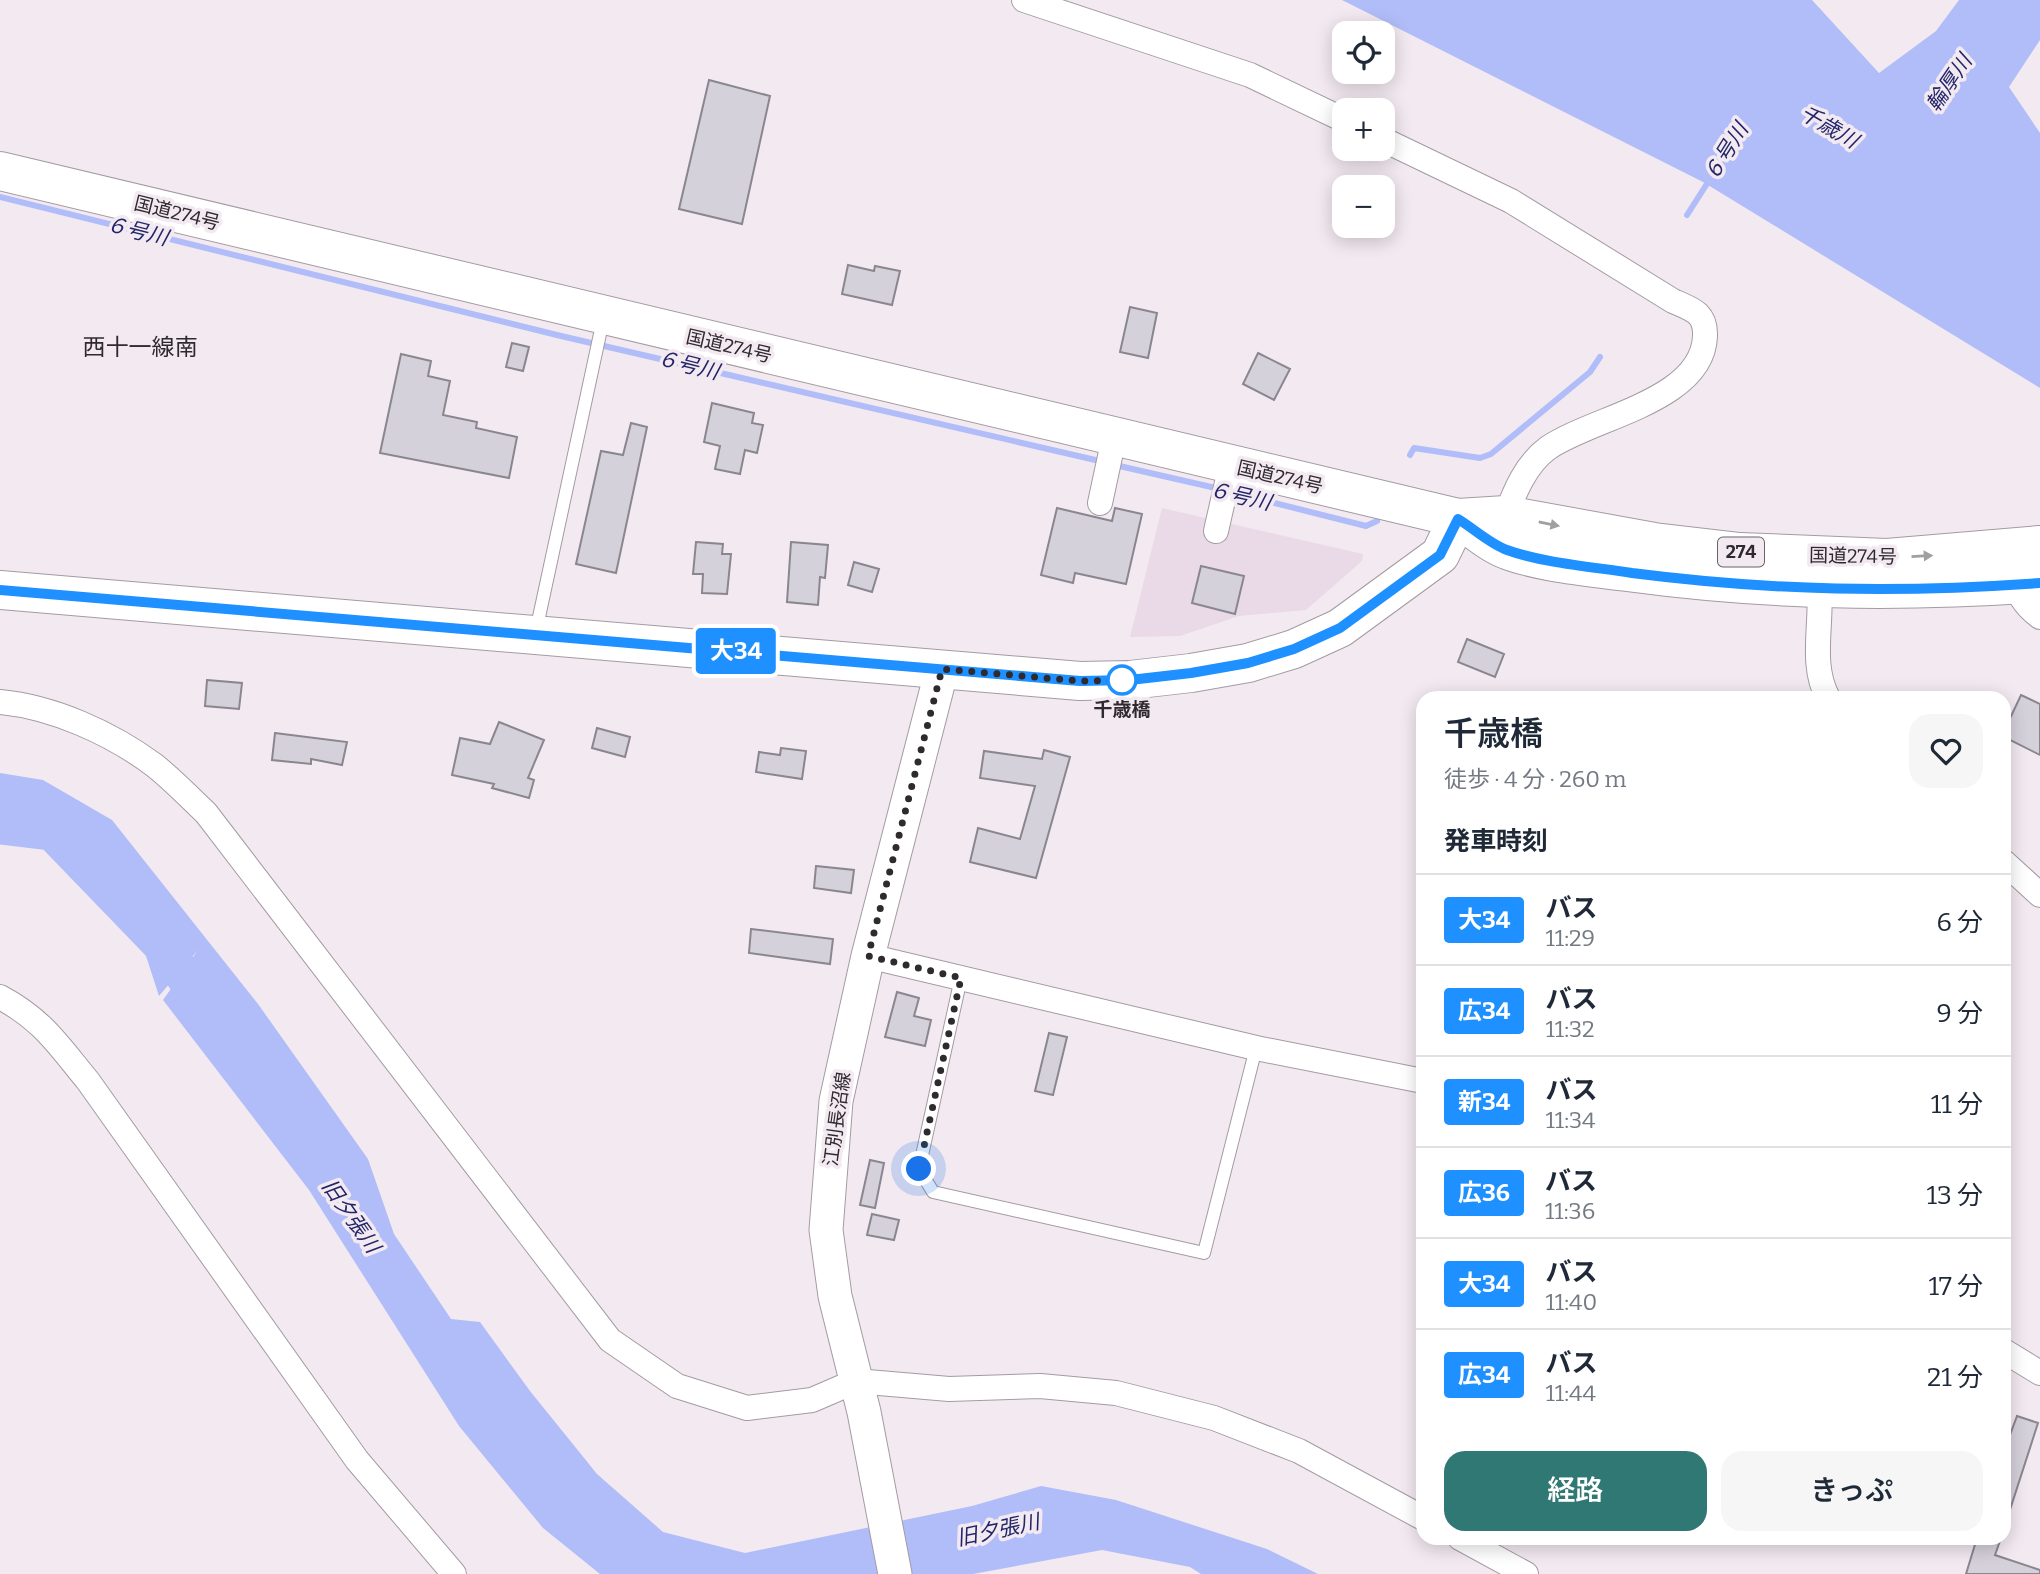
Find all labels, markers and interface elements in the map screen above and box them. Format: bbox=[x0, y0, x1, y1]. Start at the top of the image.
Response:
map controls bbox=[1332, 21, 1395, 238]
button: locate bbox=[1332, 21, 1395, 84]
water label: 輪厚川 bbox=[1921, 48, 1979, 116]
button: + bbox=[1332, 98, 1395, 161]
water label: 千歳川 bbox=[1795, 100, 1865, 155]
water label: ６号川 bbox=[1698, 117, 1755, 186]
button: − bbox=[1332, 175, 1395, 238]
street label: 国道274号 bbox=[132, 191, 222, 235]
water label: ６号川 bbox=[103, 211, 173, 252]
street label: 国道274号 bbox=[684, 325, 774, 367]
district label: 西十一線南 bbox=[83, 333, 198, 361]
water label: ６号川 bbox=[654, 345, 724, 386]
street label: 国道274号 bbox=[1235, 456, 1325, 498]
water label: ６号川 bbox=[1206, 476, 1276, 516]
one-way arrow bbox=[1539, 519, 1561, 530]
road number: 274 bbox=[1718, 538, 1764, 566]
street label: 国道274号 bbox=[1809, 544, 1897, 568]
one-way arrow bbox=[1911, 550, 1933, 561]
line badge: 大34 bbox=[696, 628, 776, 674]
text: 大34 bbox=[710, 637, 762, 665]
marker: 千歳橋 bbox=[1107, 665, 1137, 695]
place label: 千歳橋 bbox=[1093, 698, 1151, 721]
text: 千歳橋 bbox=[1444, 714, 1543, 754]
button: heart bbox=[1909, 714, 1983, 788]
text: 徒歩 · 4 分 · 260 m bbox=[1444, 765, 1626, 793]
text: 発車時刻 bbox=[1444, 826, 1548, 857]
text: バス bbox=[1545, 893, 1597, 924]
text: 大34 bbox=[1458, 906, 1510, 934]
text: 6 分 bbox=[1937, 907, 1983, 938]
text: 11:29 bbox=[1545, 924, 1595, 952]
text: バス bbox=[1545, 984, 1597, 1015]
text: 広34 bbox=[1458, 997, 1510, 1025]
text: 9 分 bbox=[1937, 998, 1983, 1029]
text: 11:32 bbox=[1545, 1015, 1595, 1043]
street label: 江別長沼線 bbox=[819, 1070, 855, 1168]
text: バス bbox=[1545, 1075, 1597, 1106]
text: 新34 bbox=[1458, 1088, 1510, 1116]
text: 11 分 bbox=[1931, 1089, 1983, 1120]
text: 11:34 bbox=[1545, 1106, 1596, 1134]
your location bbox=[901, 1151, 936, 1186]
text: バス bbox=[1545, 1166, 1597, 1197]
water label: 旧夕張川 bbox=[316, 1174, 387, 1259]
text: 広36 bbox=[1458, 1179, 1510, 1207]
text: 13 分 bbox=[1926, 1180, 1983, 1211]
text: 11:36 bbox=[1545, 1197, 1595, 1225]
text: バス bbox=[1545, 1257, 1597, 1288]
text: 大34 bbox=[1458, 1270, 1510, 1298]
text: 17 分 bbox=[1928, 1271, 1983, 1302]
text: 11:40 bbox=[1545, 1288, 1597, 1316]
text: バス bbox=[1545, 1348, 1597, 1379]
text: 広34 bbox=[1458, 1361, 1510, 1389]
text: 21 分 bbox=[1927, 1362, 1983, 1393]
text: 11:44 bbox=[1545, 1379, 1596, 1407]
button: 経路 bbox=[1444, 1451, 1707, 1531]
button: きっぷ bbox=[1721, 1451, 1983, 1531]
water label: 旧夕張川 bbox=[954, 1508, 1044, 1551]

